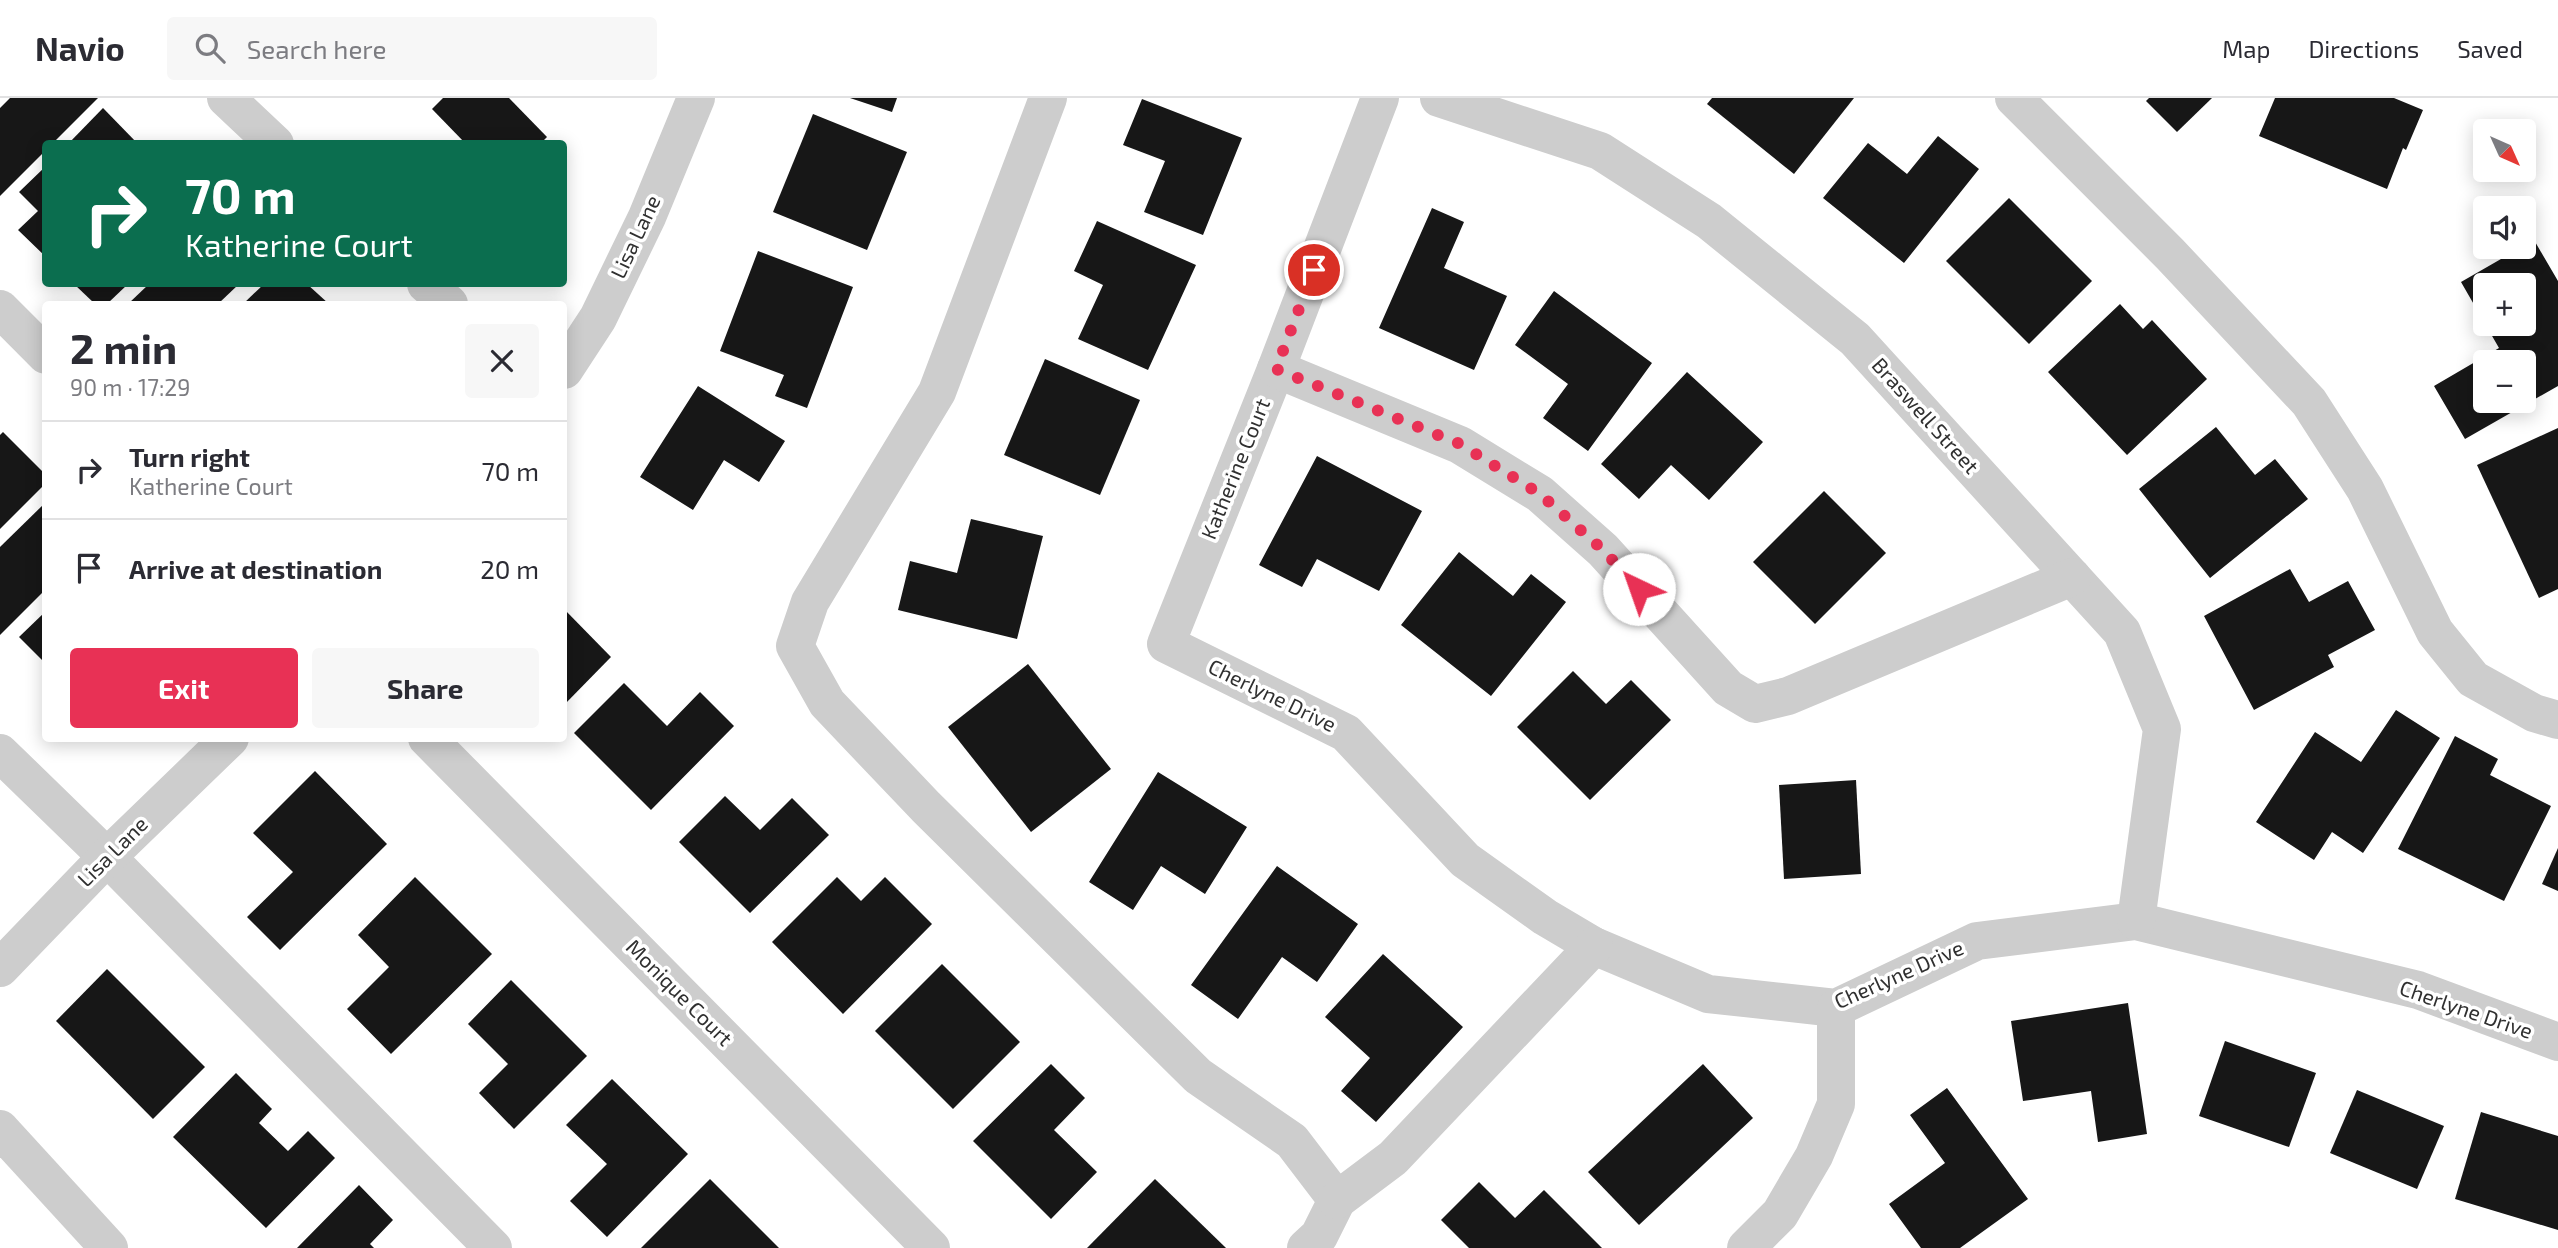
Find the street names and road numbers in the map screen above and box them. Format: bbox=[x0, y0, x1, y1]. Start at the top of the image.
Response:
street label: Lisa Lane bbox=[605, 191, 665, 282]
street label: Braswell Street bbox=[1868, 352, 1985, 478]
street label: Katherine Court bbox=[1195, 394, 1274, 542]
street label: Cherlyne Drive bbox=[1205, 653, 1341, 736]
street label: Lisa Lane bbox=[72, 811, 152, 891]
street label: Monique Court bbox=[622, 934, 738, 1050]
street label: Cherlyne Drive bbox=[1830, 934, 1967, 1013]
street label: Cherlyne Drive bbox=[2397, 974, 2536, 1043]

